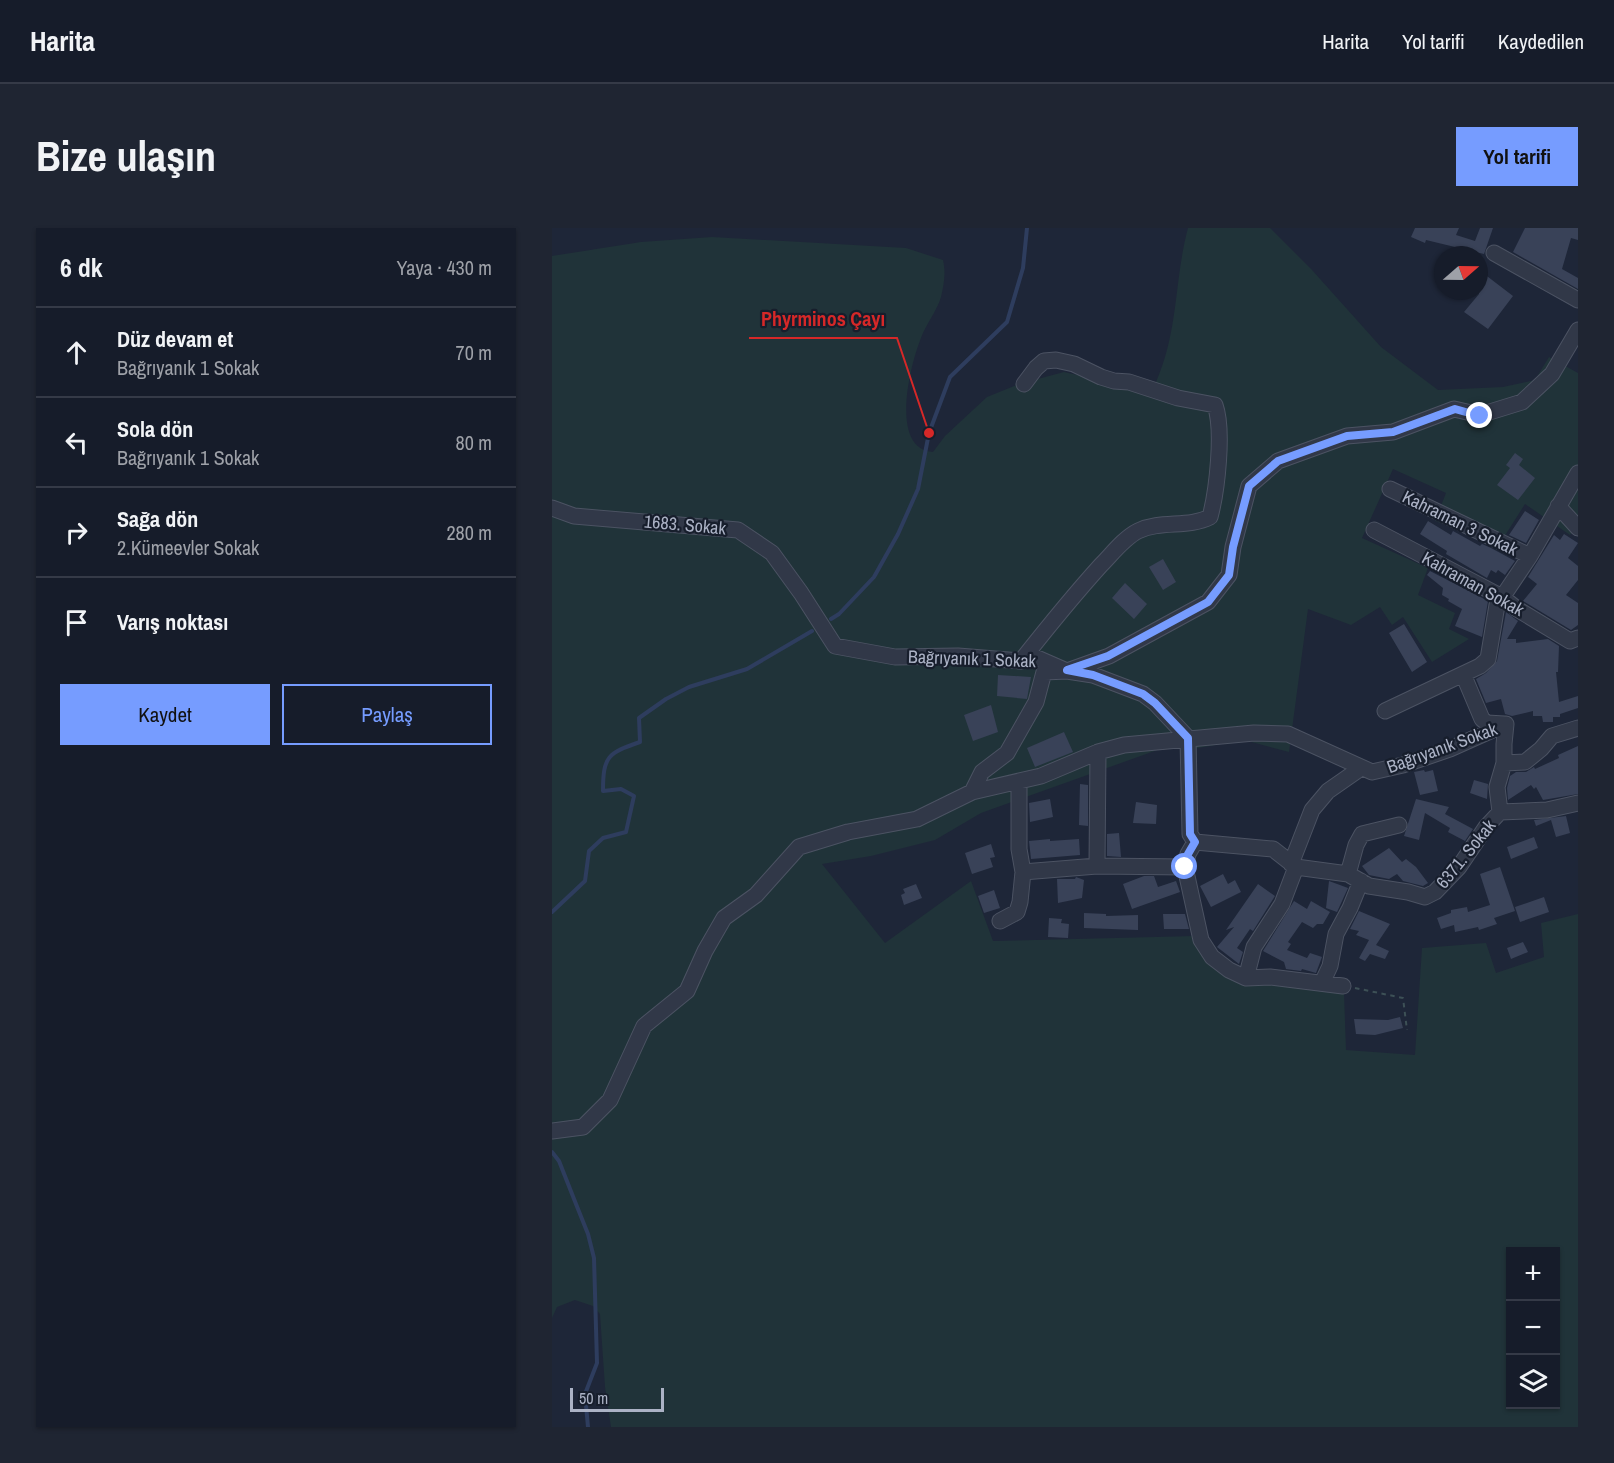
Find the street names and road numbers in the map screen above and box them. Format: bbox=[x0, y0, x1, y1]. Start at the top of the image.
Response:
street label: Kahraman 3 Sokak bbox=[1398, 484, 1523, 562]
street label: 1683. Sokak bbox=[643, 508, 728, 541]
street label: Kahraman Sokak bbox=[1418, 545, 1529, 622]
street label: Bağrıyanık 1 Sokak bbox=[908, 644, 1037, 673]
street label: Bağrıyanık Sokak bbox=[1383, 716, 1501, 779]
street label: 6371. Sokak bbox=[1430, 813, 1502, 893]

